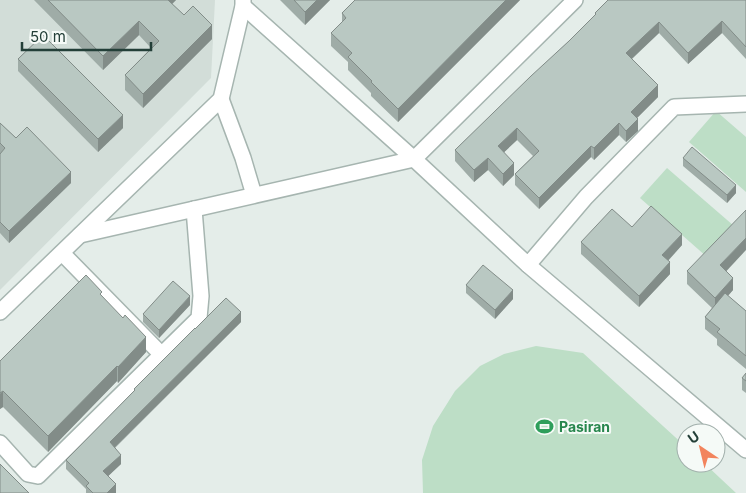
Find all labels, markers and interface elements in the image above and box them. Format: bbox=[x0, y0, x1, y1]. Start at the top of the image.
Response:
scale bar bbox=[22, 20, 151, 52]
text: 50 m bbox=[30, 27, 66, 46]
sports icon: Pasiran bbox=[535, 417, 555, 437]
place label: Pasiran bbox=[559, 418, 610, 435]
north arrow bbox=[676, 423, 726, 473]
text: U bbox=[684, 427, 702, 447]

